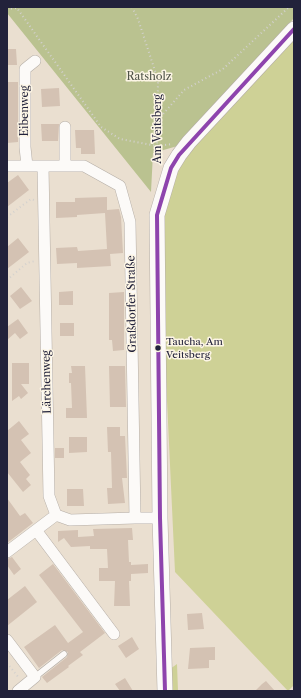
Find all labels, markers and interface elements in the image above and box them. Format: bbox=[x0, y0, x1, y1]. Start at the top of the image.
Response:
park label: Ratsholz bbox=[126, 70, 172, 84]
street label: Eibenweg bbox=[18, 85, 32, 137]
street label: Am Veitsberg bbox=[151, 94, 165, 164]
street label: Graßdorfer Straße bbox=[125, 255, 139, 353]
place label: Taucha, Am Veitsberg bbox=[166, 336, 223, 360]
marker: Taucha, Am Veitsberg bbox=[153, 343, 163, 353]
street label: Lärchenweg bbox=[40, 350, 54, 414]

